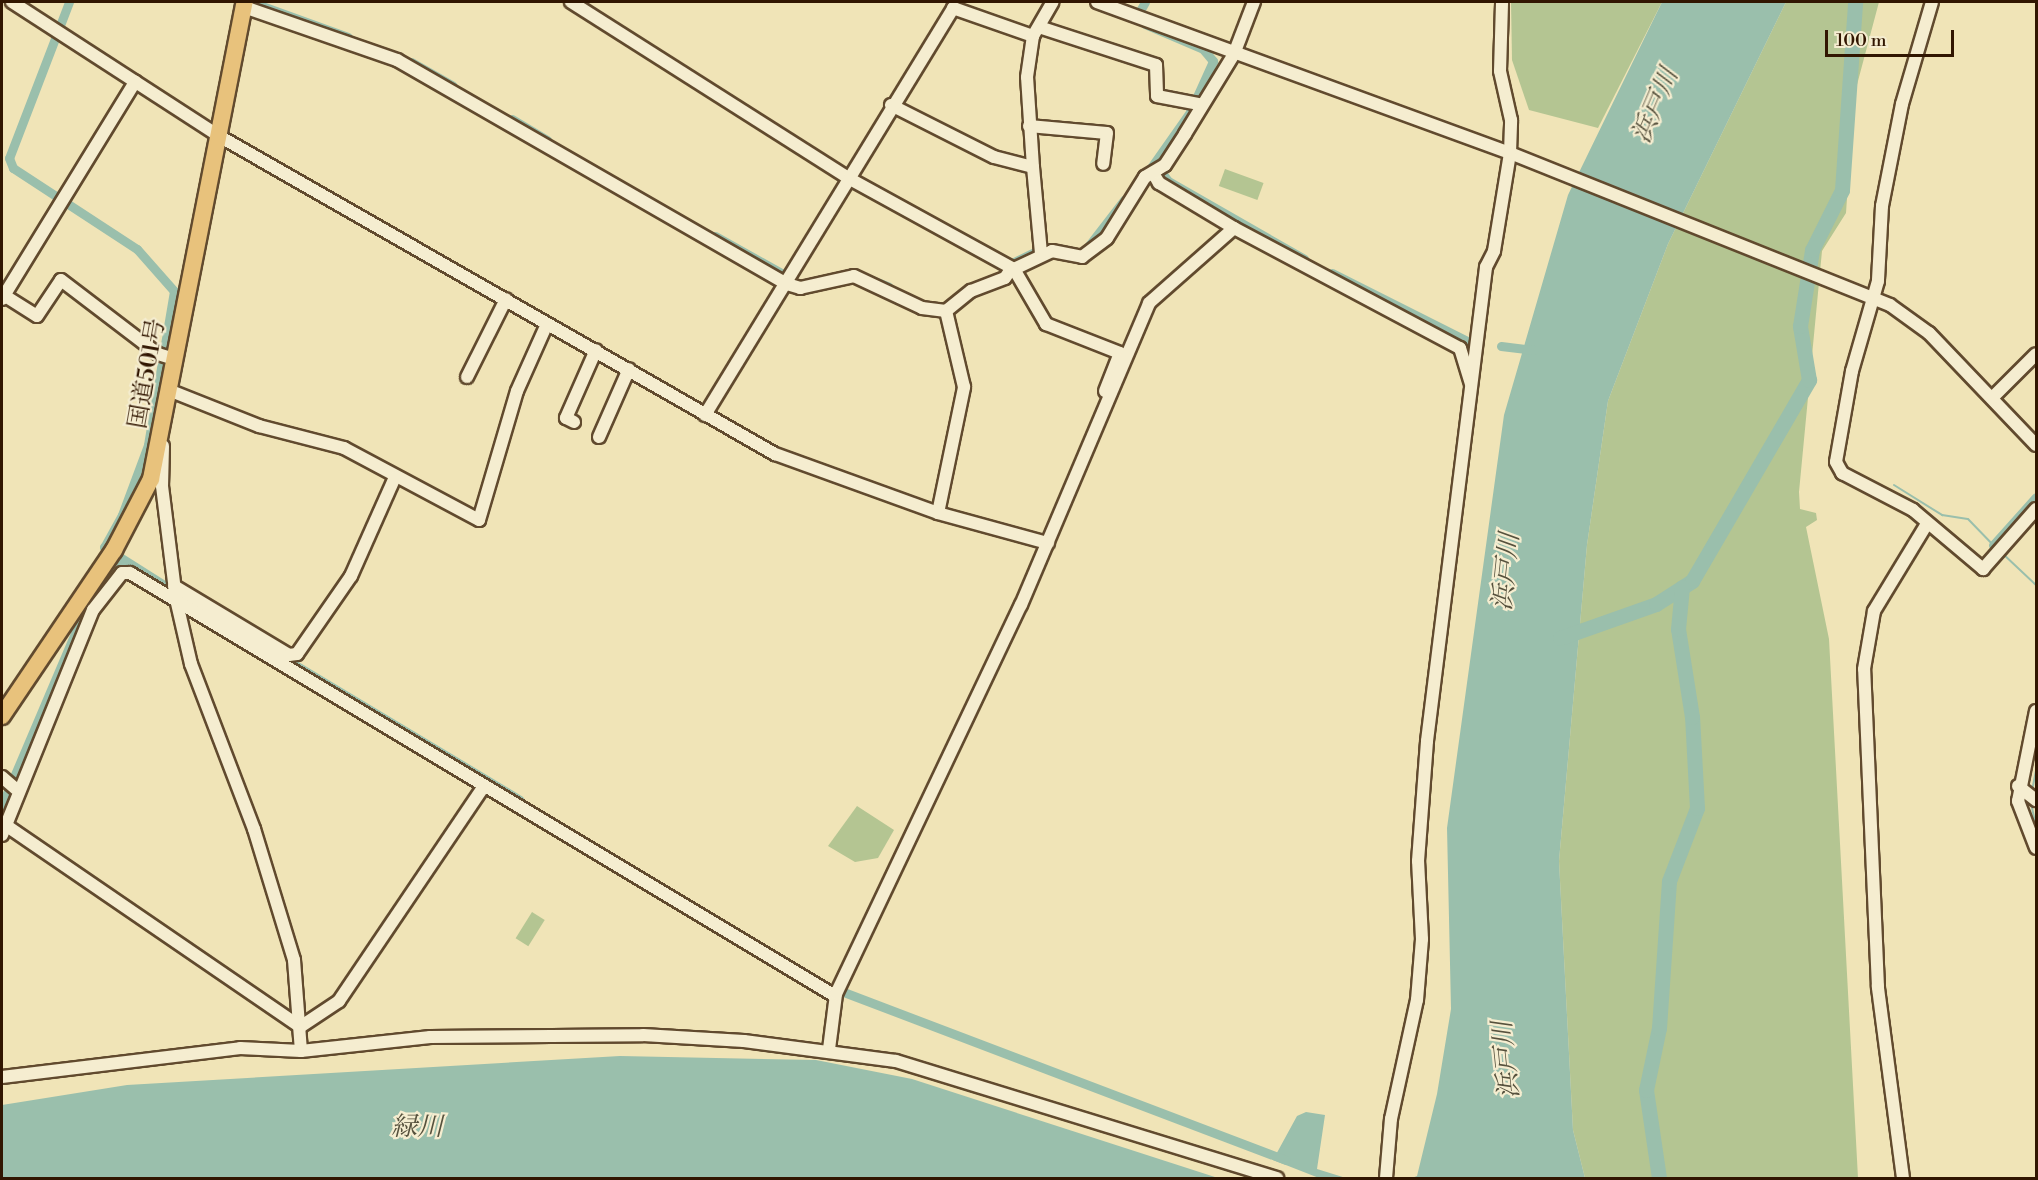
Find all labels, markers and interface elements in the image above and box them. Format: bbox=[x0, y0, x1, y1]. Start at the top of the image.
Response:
scale bar bbox=[1828, 18, 1957, 56]
text: 100 m bbox=[1836, 29, 1887, 52]
water label: 浜戸川 bbox=[1626, 64, 1686, 148]
street label: 国道501号 bbox=[124, 317, 172, 431]
water label: 浜戸川 bbox=[1487, 532, 1527, 612]
water label: 浜戸川 bbox=[1487, 1020, 1527, 1100]
water label: 緑川 bbox=[391, 1112, 443, 1144]

